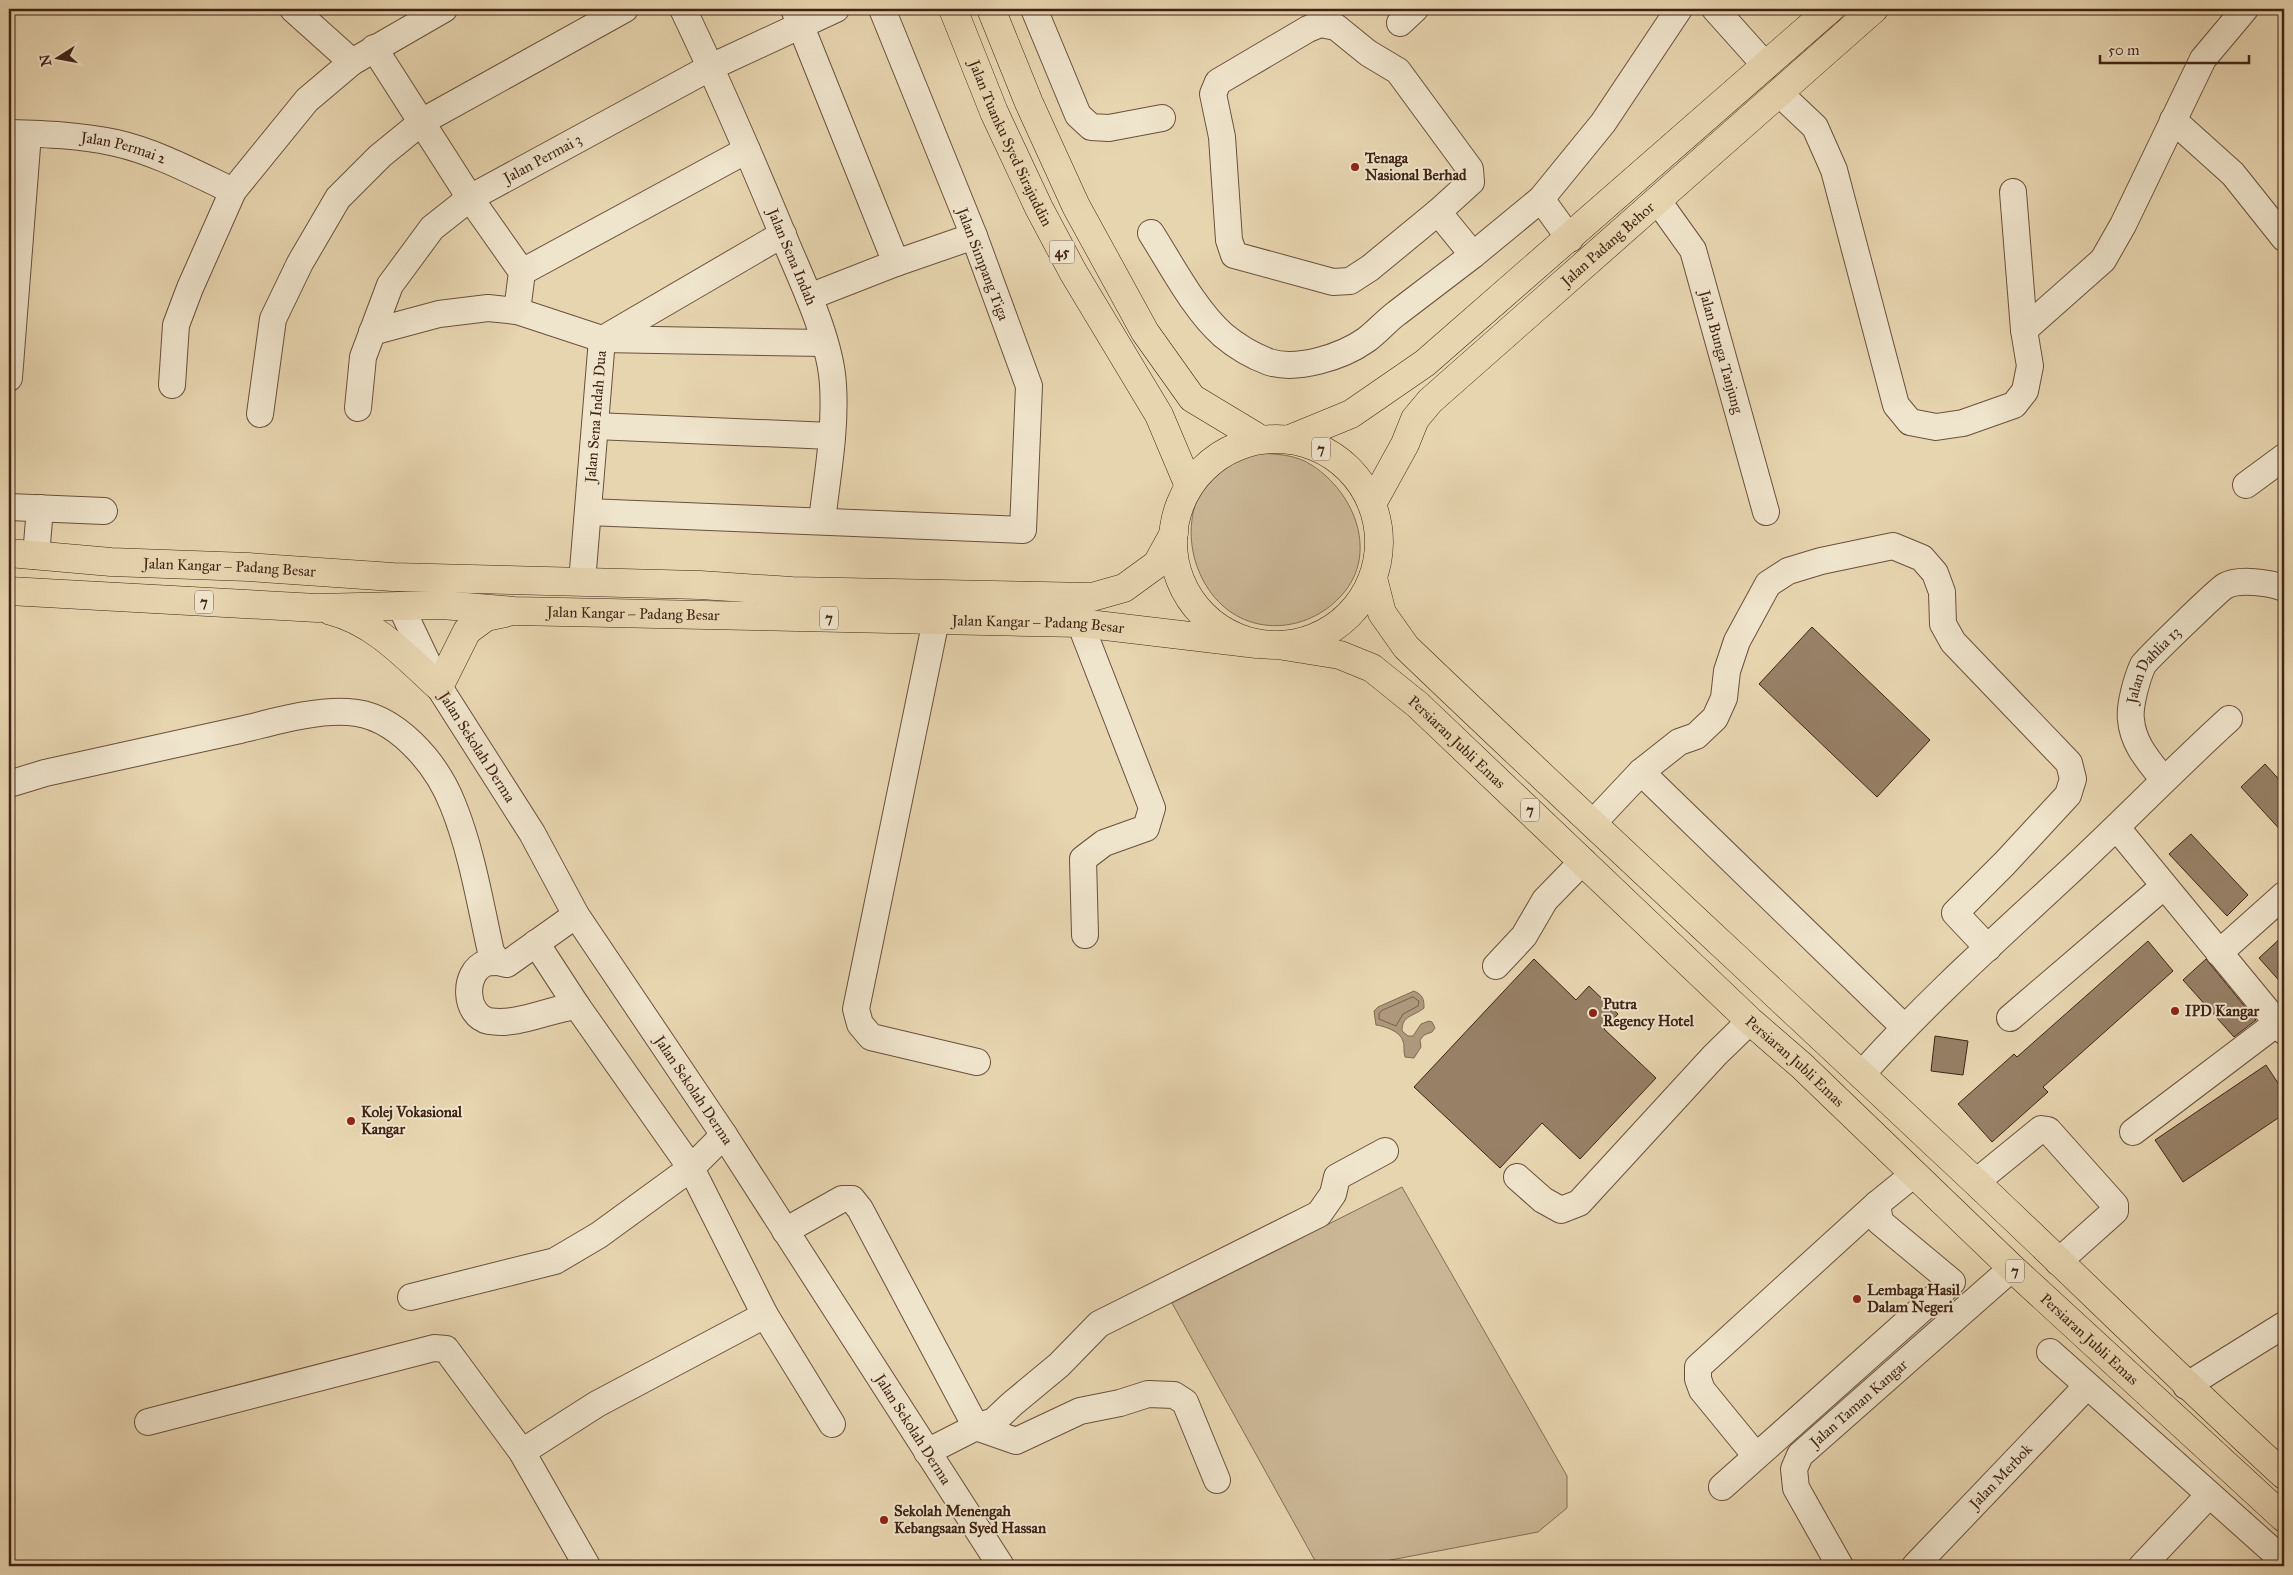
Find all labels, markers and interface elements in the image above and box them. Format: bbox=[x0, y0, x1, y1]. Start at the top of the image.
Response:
north arrow bbox=[32, 32, 82, 82]
scale bar bbox=[2100, 32, 2249, 64]
text: 50 m bbox=[2108, 41, 2140, 59]
text: N bbox=[36, 53, 55, 68]
street label: Jalan Tuanku Syed Sirajuddin bbox=[964, 56, 1056, 229]
street label: Jalan Permai 2 bbox=[78, 128, 169, 168]
street label: Jalan Permai 3 bbox=[499, 130, 585, 189]
place label: Tenaga Nasional Berhad bbox=[1364, 149, 1467, 184]
marker: Tenaga Nasional Berhad bbox=[1349, 161, 1361, 173]
street label: Jalan Padang Behor bbox=[1556, 198, 1658, 292]
street label: Jalan Simpang Tiga bbox=[952, 203, 1013, 324]
street label: Jalan Sena Indah bbox=[762, 204, 821, 308]
road number: 45 bbox=[1050, 240, 1074, 264]
street label: Jalan Bunga Tanjung bbox=[1694, 286, 1747, 416]
street label: Jalan Sena Indah Dua bbox=[581, 349, 610, 485]
road number: 7 bbox=[1312, 438, 1330, 460]
street label: Jalan Kangar – Padang Besar bbox=[141, 554, 317, 581]
road number: 7 bbox=[195, 590, 213, 614]
street label: Jalan Kangar – Padang Besar bbox=[545, 603, 720, 624]
road number: 7 bbox=[820, 606, 838, 630]
street label: Jalan Kangar – Padang Besar bbox=[950, 611, 1126, 637]
street label: Jalan Dahlia 13 bbox=[2122, 623, 2184, 707]
street label: Jalan Sekolah Derma bbox=[433, 687, 520, 806]
street label: Persiaran Jubli Emas bbox=[1405, 692, 1509, 792]
road number: 7 bbox=[1521, 798, 1539, 822]
place label: Putra Regency Hotel bbox=[1603, 995, 1695, 1031]
place label: IPD Kangar bbox=[2185, 1002, 2260, 1021]
marker: IPD Kangar bbox=[2169, 1005, 2181, 1017]
marker: Putra Regency Hotel bbox=[1587, 1007, 1599, 1019]
street label: Persiaran Jubli Emas bbox=[1742, 1012, 1848, 1111]
street label: Jalan Sekolah Derma bbox=[649, 1030, 737, 1149]
place label: Kolej Vokasional Kangar bbox=[361, 1103, 463, 1139]
marker: Kolej Vokasional Kangar bbox=[345, 1115, 357, 1127]
road number: 7 bbox=[2006, 1260, 2024, 1282]
place label: Lembaga Hasil Dalam Negeri bbox=[1867, 1281, 1961, 1317]
street label: Persiaran Jubli Emas bbox=[2037, 1290, 2142, 1389]
marker: Lembaga Hasil Dalam Negeri bbox=[1851, 1293, 1863, 1305]
street label: Jalan Taman Kangar bbox=[1805, 1355, 1911, 1453]
street label: Jalan Sekolah Derma bbox=[869, 1369, 956, 1488]
street label: Jalan Merbok bbox=[1964, 1440, 2036, 1515]
place label: Sekolah Menengah Kebangsaan Syed Hassan bbox=[894, 1502, 1047, 1538]
marker: Sekolah Menengah Kebangsaan Syed Hassan bbox=[878, 1514, 890, 1526]

